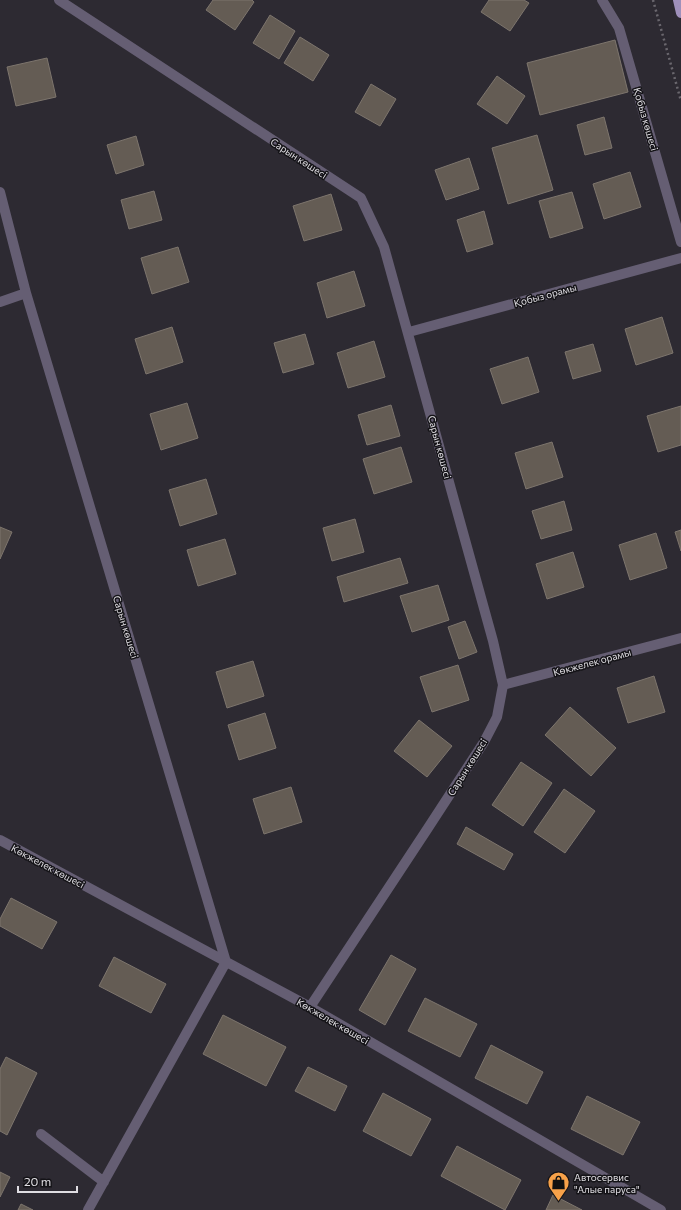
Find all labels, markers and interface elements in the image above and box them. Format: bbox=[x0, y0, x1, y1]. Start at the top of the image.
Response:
street label: Қобыз көшесі bbox=[631, 86, 661, 152]
street label: Сарын көшесі bbox=[269, 135, 329, 181]
street label: Қобыз орамы bbox=[512, 281, 578, 309]
street label: Сарын көшесі bbox=[426, 414, 454, 480]
street label: Сарын көшесі bbox=[111, 594, 141, 660]
street label: Көкжелек орамы bbox=[552, 646, 632, 678]
street label: Сарын көшесі bbox=[445, 736, 489, 798]
street label: Көкжелек көшесі bbox=[9, 842, 87, 890]
street label: Көкжелек көшесі bbox=[295, 996, 371, 1046]
scale bar bbox=[18, 1168, 77, 1194]
shop icon: Автосервис "Алые паруса" bbox=[546, 1170, 572, 1203]
place label: Автосервис "Алые паруса" bbox=[574, 1171, 640, 1195]
text: 20 m bbox=[24, 1174, 51, 1188]

